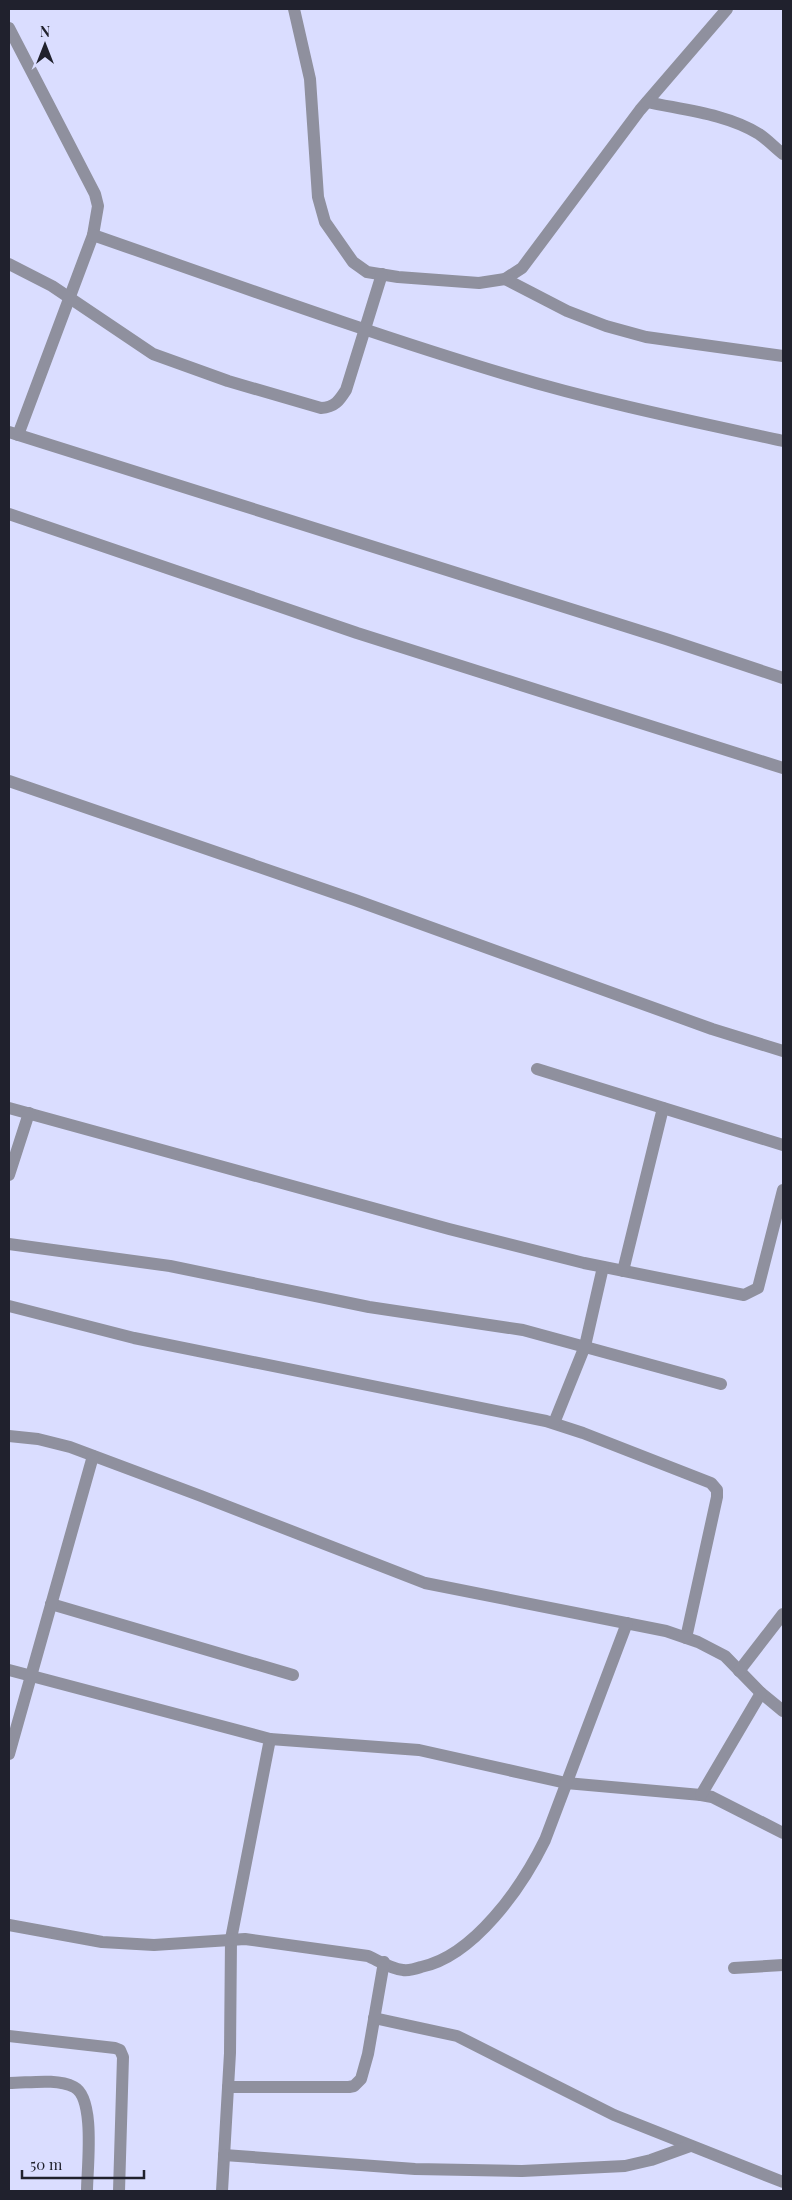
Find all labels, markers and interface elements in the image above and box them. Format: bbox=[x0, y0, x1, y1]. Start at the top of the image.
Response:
north arrow bbox=[20, 20, 70, 70]
text: N bbox=[40, 22, 50, 41]
scale bar bbox=[22, 2148, 145, 2180]
text: 50 m bbox=[30, 2154, 63, 2174]

